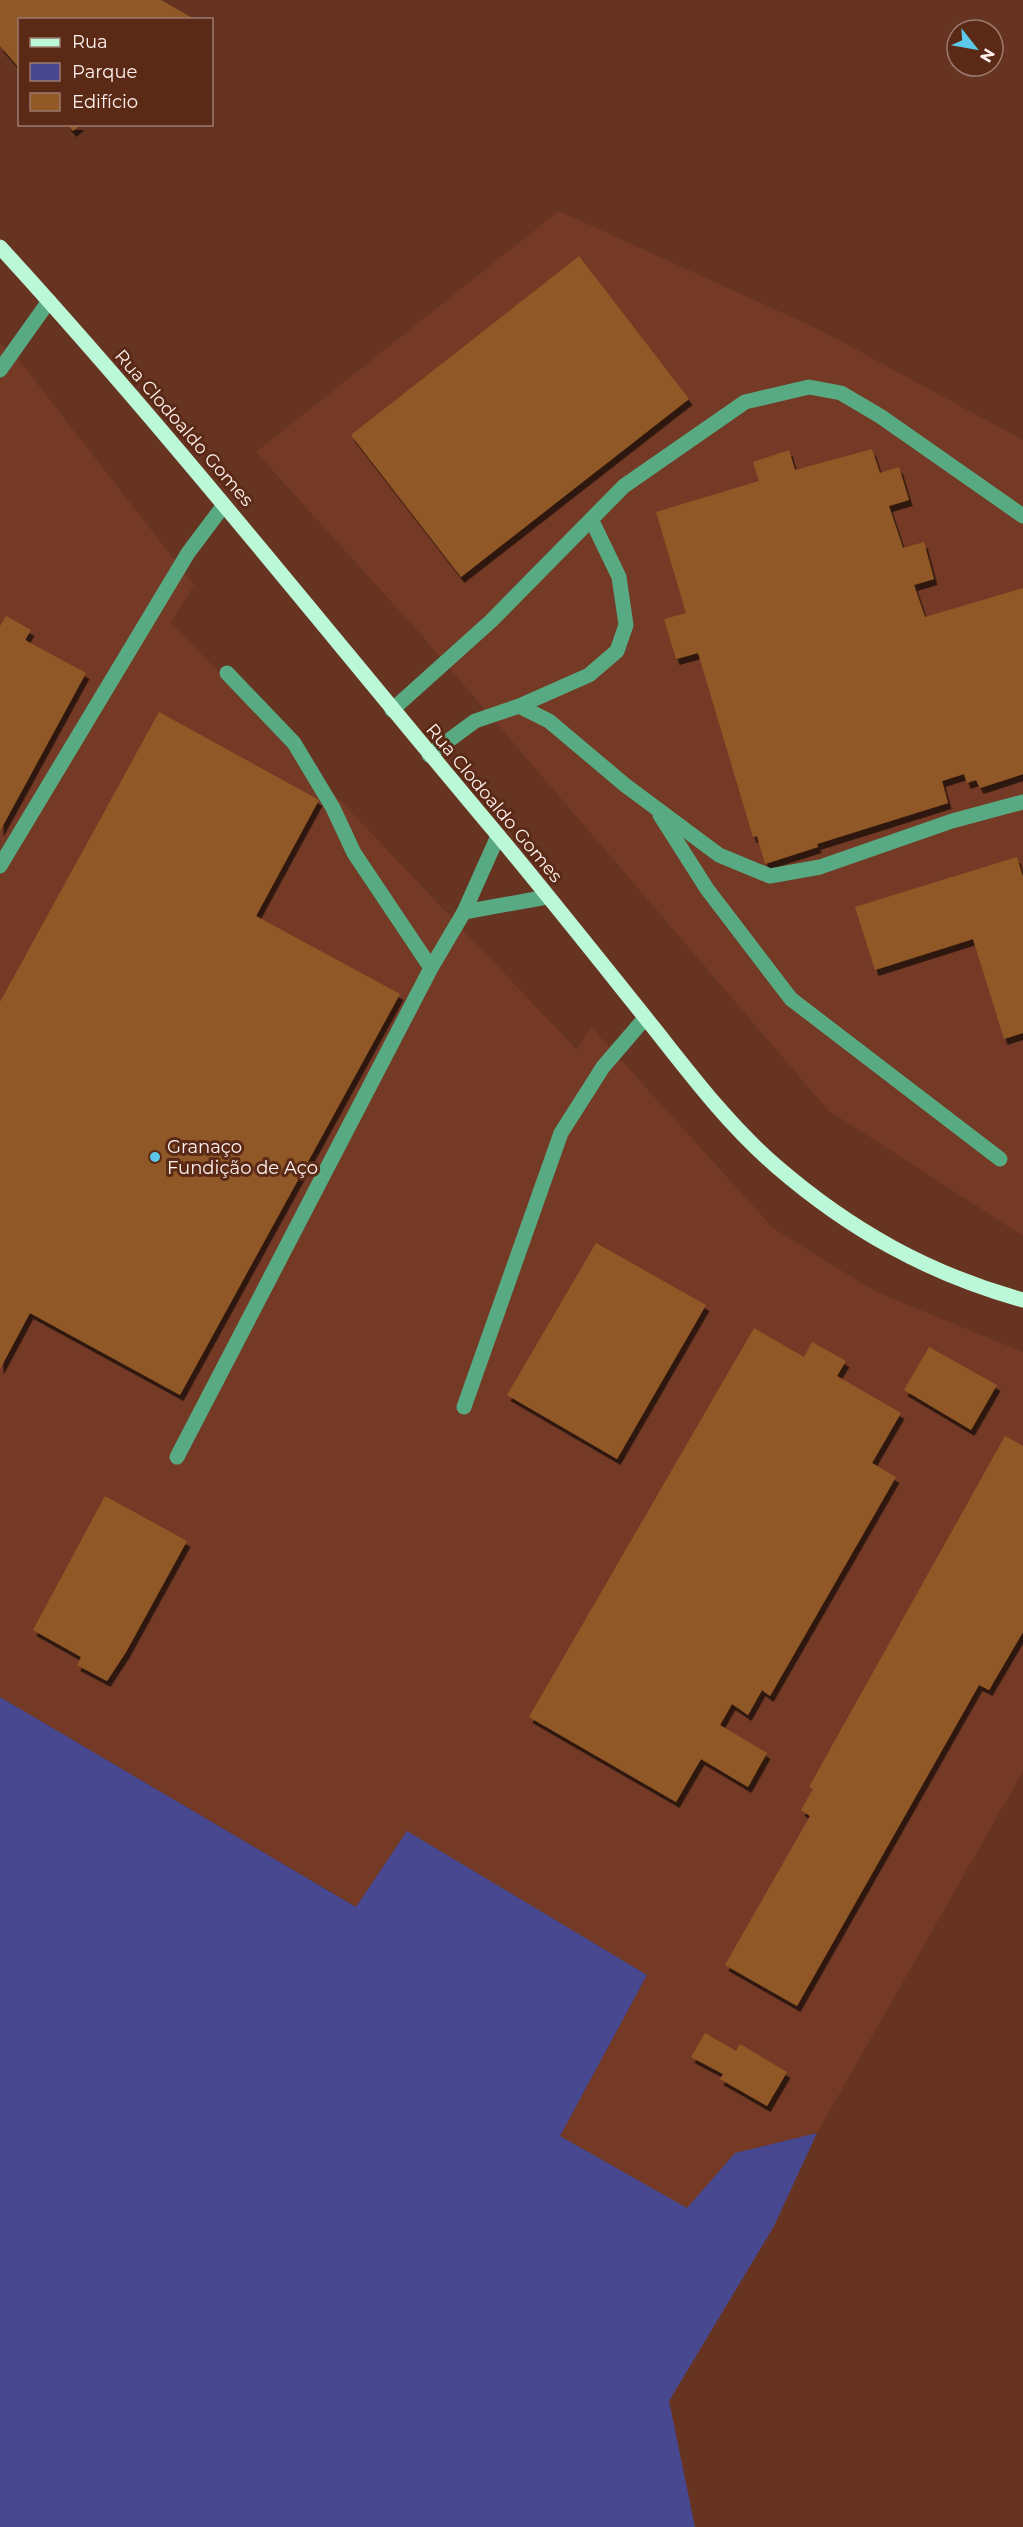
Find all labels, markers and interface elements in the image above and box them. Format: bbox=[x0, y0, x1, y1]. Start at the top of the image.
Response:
legend bbox=[18, 18, 213, 126]
north arrow bbox=[945, 18, 1005, 78]
text: Rua bbox=[72, 31, 108, 53]
text: N bbox=[976, 45, 999, 66]
text: Parque bbox=[72, 61, 138, 83]
text: Edifício bbox=[72, 91, 138, 113]
street label: Rua Clodoaldo Gomes bbox=[110, 345, 258, 511]
street label: Rua Clodoaldo Gomes bbox=[421, 719, 567, 887]
place label: Granaço Fundição de Aço bbox=[167, 1136, 318, 1179]
marker: Granaço Fundição de Aço bbox=[148, 1150, 162, 1164]

